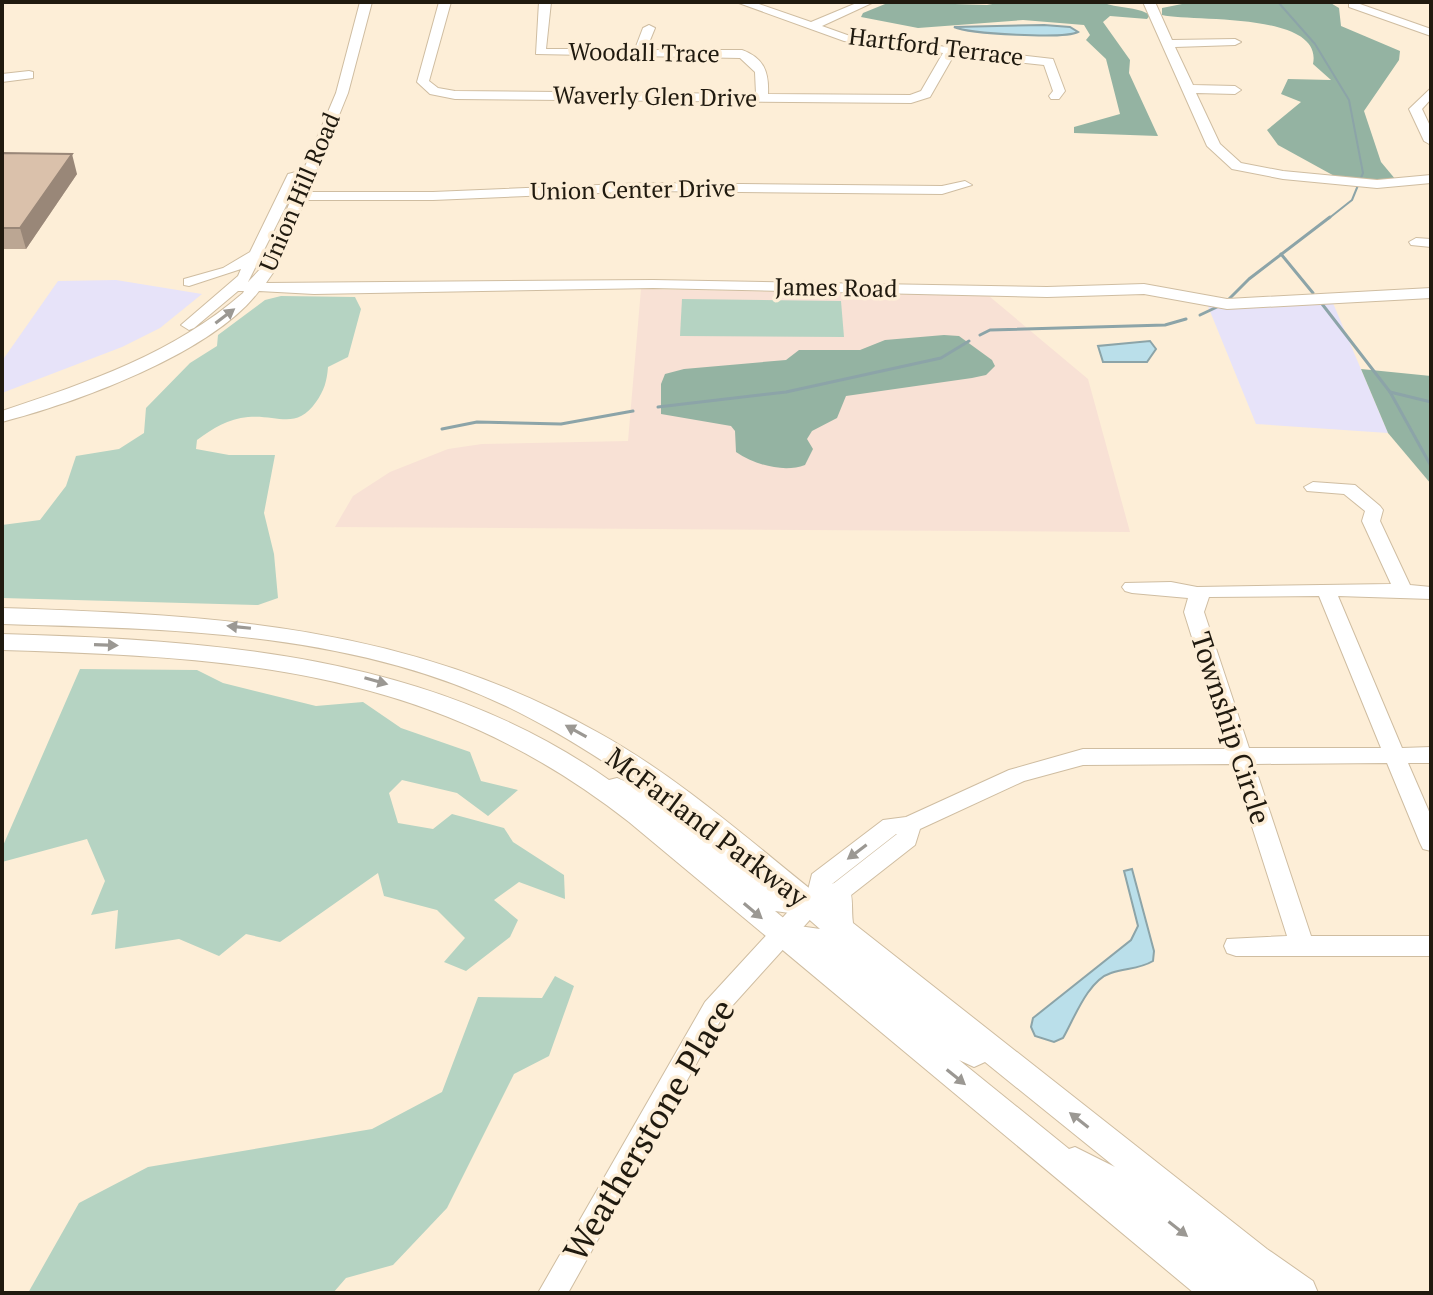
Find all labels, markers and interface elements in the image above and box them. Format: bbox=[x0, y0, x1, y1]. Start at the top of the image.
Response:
street label: Hartford Terrace bbox=[847, 19, 1025, 73]
street label: Woodall Trace bbox=[568, 35, 720, 69]
street label: Waverly Glen Drive bbox=[553, 78, 757, 114]
street label: Union Hill Road bbox=[251, 107, 347, 276]
street label: Union Center Drive bbox=[530, 171, 736, 207]
street label: James Road bbox=[774, 270, 898, 304]
one-way arrow bbox=[214, 308, 235, 324]
one-way arrow bbox=[226, 620, 251, 633]
street label: Township Circle bbox=[1183, 627, 1280, 829]
one-way arrow bbox=[94, 638, 119, 651]
one-way arrow bbox=[364, 675, 388, 688]
one-way arrow bbox=[565, 724, 587, 738]
street label: McFarland Parkway bbox=[599, 739, 816, 915]
one-way arrow bbox=[847, 843, 868, 859]
one-way arrow bbox=[743, 902, 763, 919]
street label: Weatherstone Place bbox=[552, 990, 745, 1269]
one-way arrow bbox=[946, 1068, 966, 1084]
one-way arrow bbox=[1069, 1112, 1089, 1128]
one-way arrow bbox=[1168, 1220, 1188, 1237]

